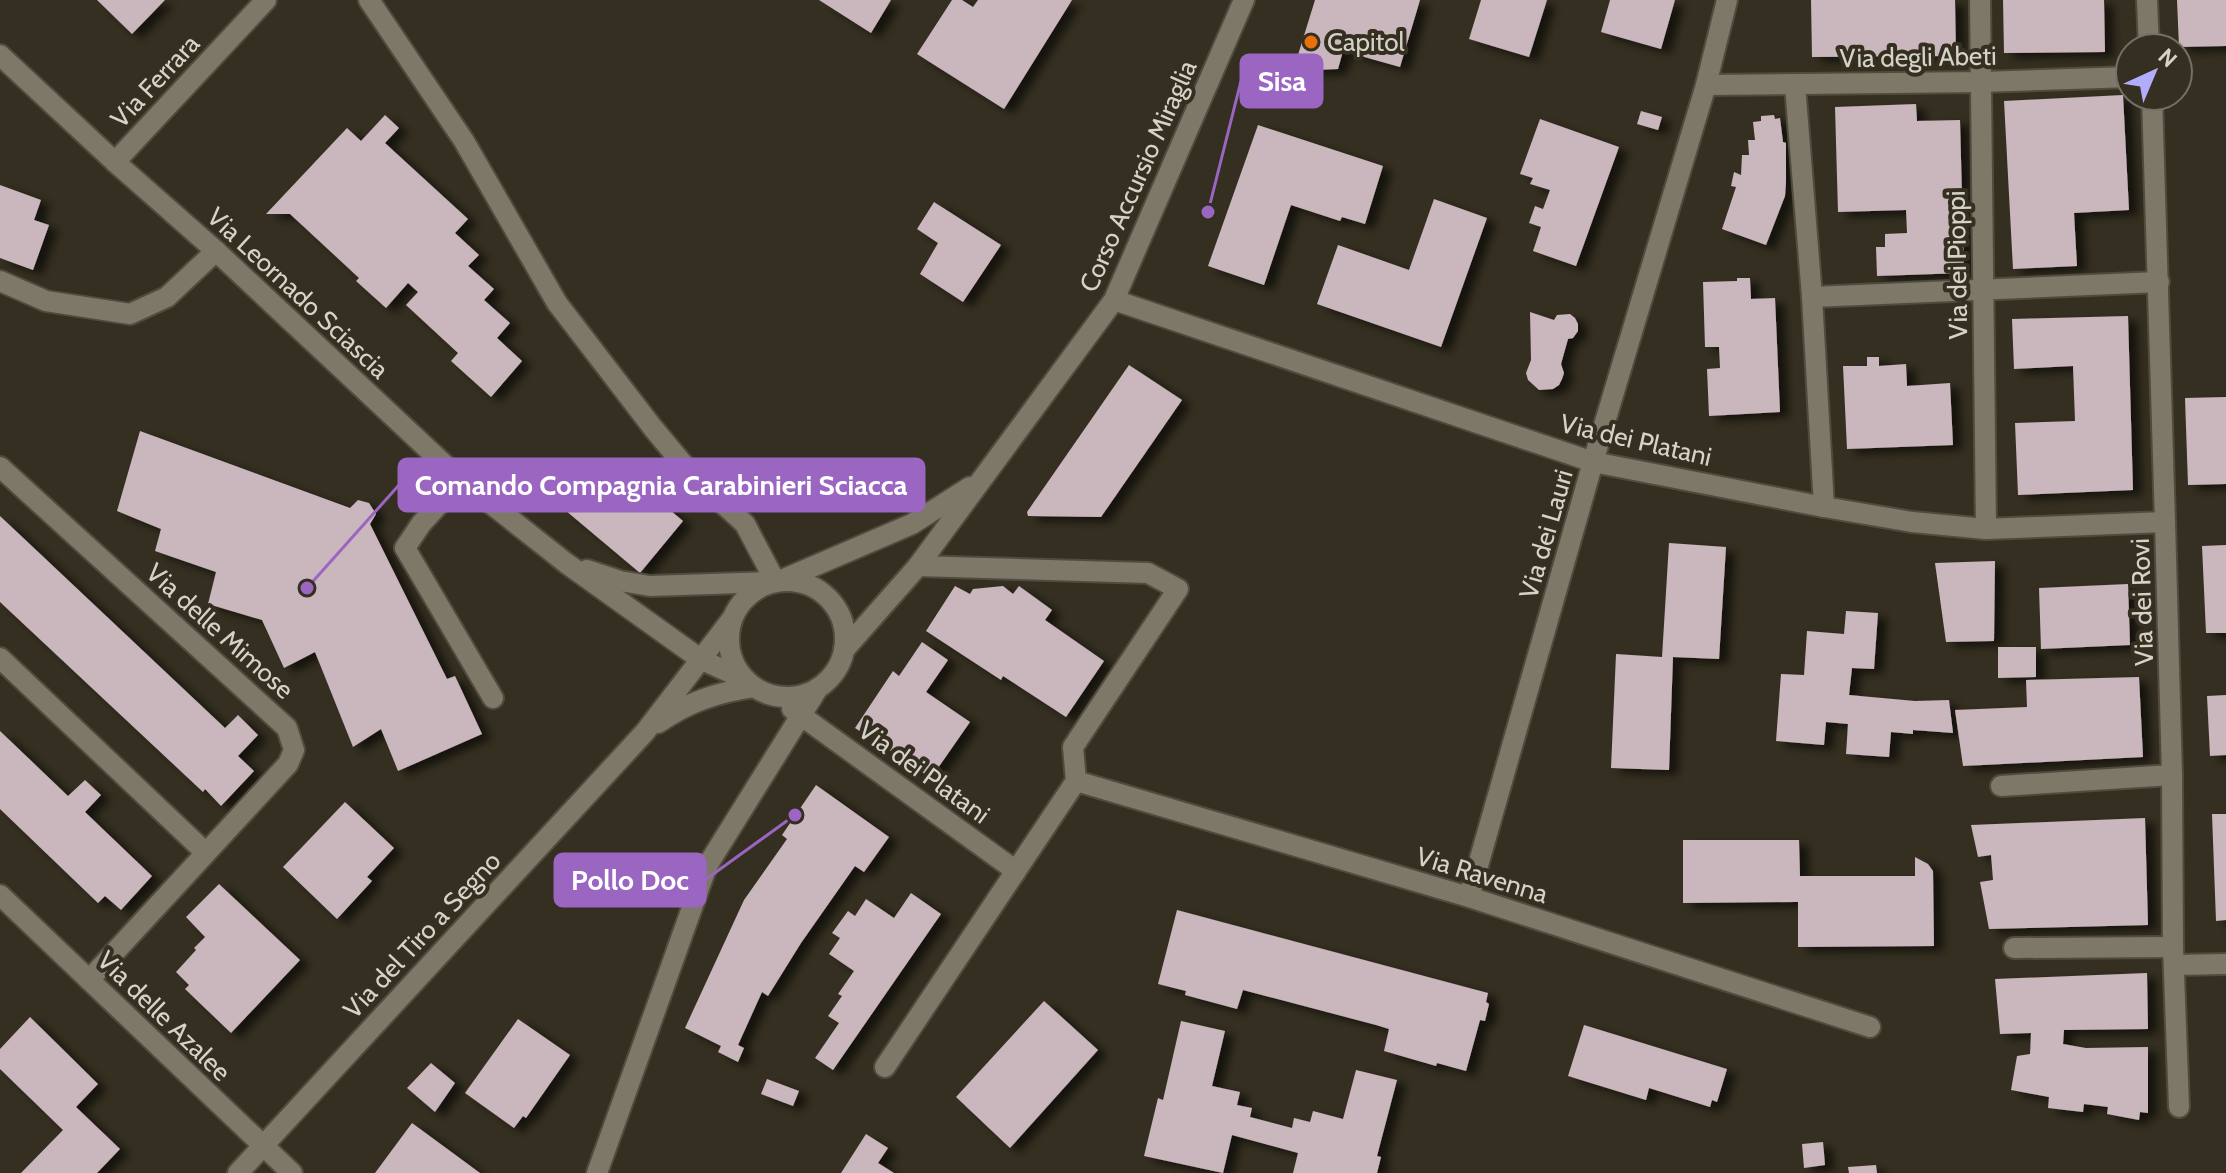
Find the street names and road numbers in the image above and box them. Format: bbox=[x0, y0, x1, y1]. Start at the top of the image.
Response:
street label: Via Ferrara bbox=[104, 27, 207, 134]
street label: Via degli Abeti bbox=[1839, 40, 1997, 74]
street label: Corso Accursio Miraglia bbox=[1072, 55, 1204, 297]
street label: Via dei Pioppi bbox=[1940, 190, 1974, 340]
street label: Via Leornado Sciascia bbox=[201, 201, 396, 386]
street label: Via dei Platani bbox=[1557, 407, 1715, 473]
street label: Via dei Lauri bbox=[1512, 466, 1580, 602]
street label: Via dei Rovi bbox=[2124, 538, 2160, 666]
street label: Via delle Mimose bbox=[140, 556, 300, 706]
street label: Via dei Platani bbox=[852, 714, 996, 830]
street label: Via Ravenna bbox=[1412, 840, 1552, 910]
street label: Via del Tiro a Segno bbox=[337, 845, 507, 1025]
street label: Via delle Azalee bbox=[91, 944, 237, 1088]

